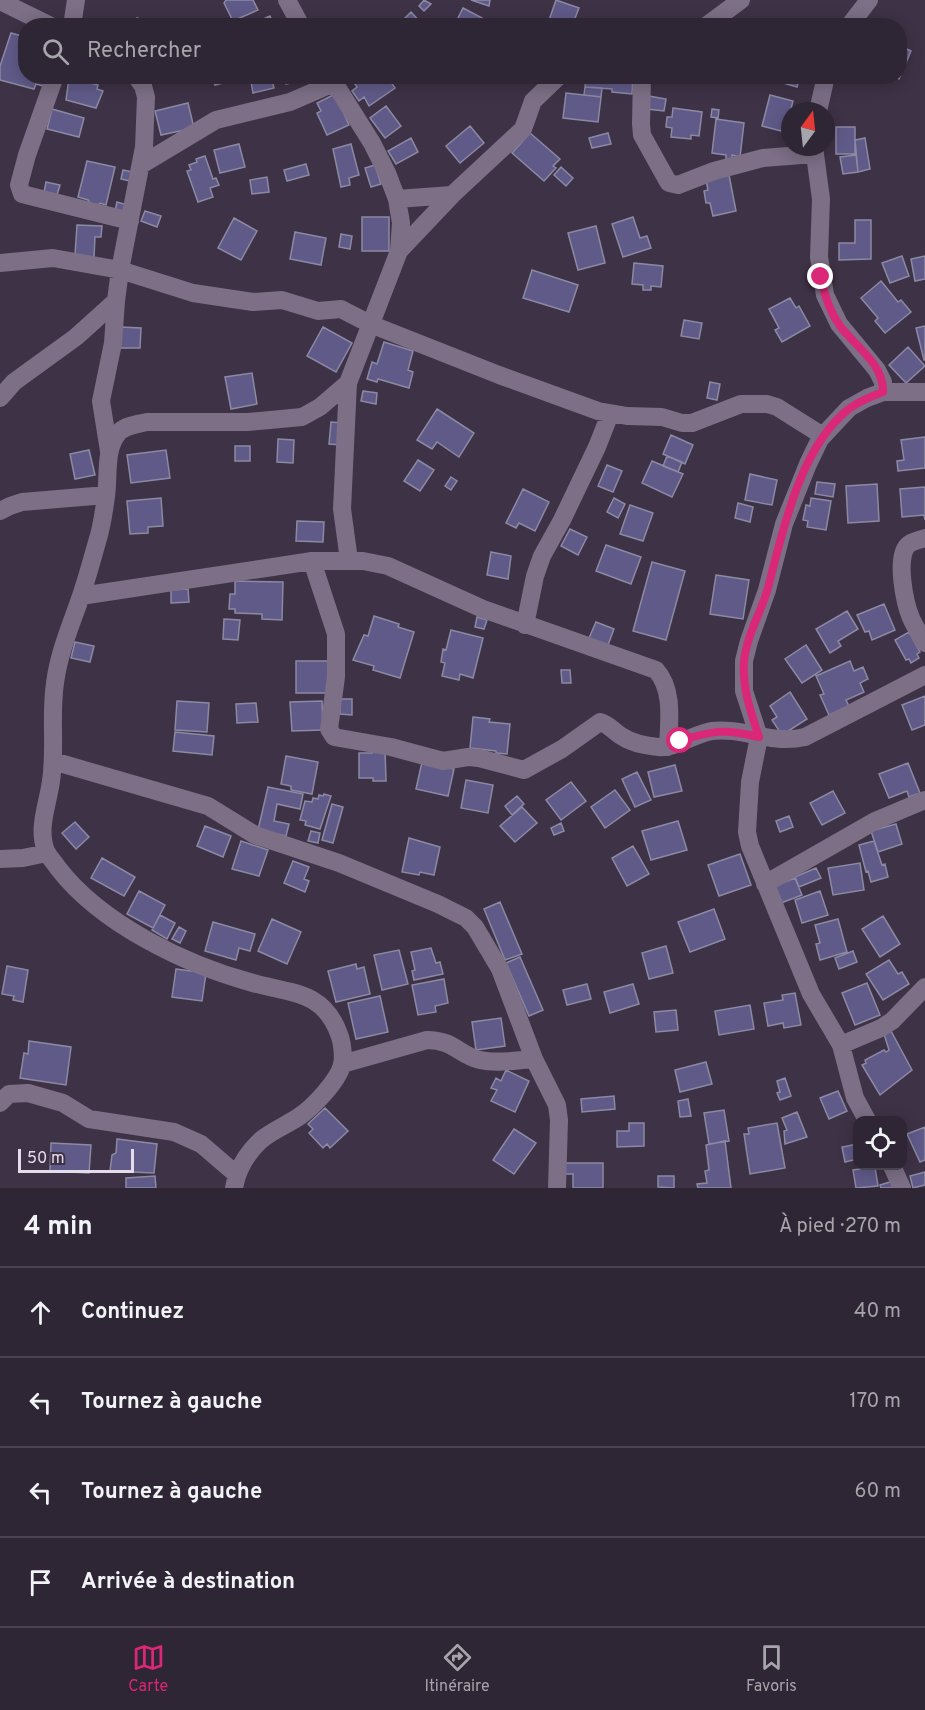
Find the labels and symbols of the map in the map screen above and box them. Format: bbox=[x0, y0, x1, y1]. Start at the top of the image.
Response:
north arrow bbox=[781, 102, 835, 156]
route end bbox=[807, 263, 833, 289]
route start bbox=[666, 727, 692, 753]
scale bar bbox=[18, 1146, 134, 1174]

